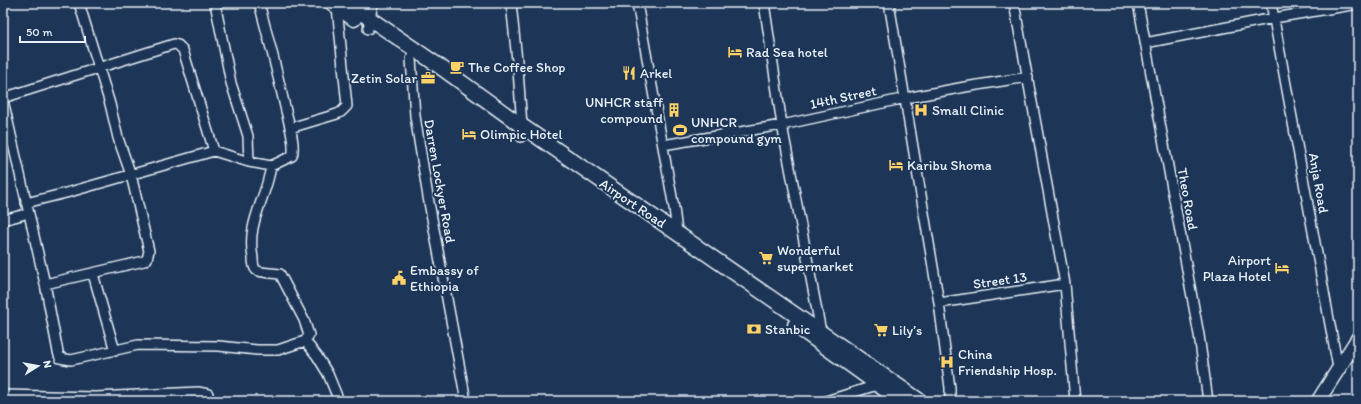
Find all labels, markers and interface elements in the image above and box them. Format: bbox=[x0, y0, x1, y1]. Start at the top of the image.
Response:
scale bar bbox=[20, 18, 85, 44]
text: 50 m bbox=[26, 25, 52, 39]
hotel icon: Rad Sea hotel bbox=[727, 44, 743, 60]
place label: Rad Sea hotel bbox=[746, 44, 828, 61]
cafe icon: The Coffee Shop bbox=[449, 59, 465, 75]
place label: The Coffee Shop bbox=[468, 59, 566, 76]
restaurant icon: Arkel bbox=[621, 65, 637, 81]
place label: Arkel bbox=[640, 65, 672, 82]
place label: Zetin Solar bbox=[351, 70, 417, 87]
office icon: Zetin Solar bbox=[420, 70, 436, 86]
street label: 14th Street bbox=[808, 82, 878, 113]
place label: UNHCR staff compound bbox=[585, 94, 664, 127]
building icon: UNHCR staff compound bbox=[666, 102, 682, 118]
hospital icon: Small Clinic bbox=[913, 102, 929, 118]
place label: Small Clinic bbox=[932, 102, 1005, 119]
place label: UNHCR compound gym bbox=[691, 114, 783, 147]
street label: Darren Lockyer Road bbox=[420, 118, 459, 245]
sports icon: UNHCR compound gym bbox=[672, 122, 688, 138]
hotel icon: Olimpic Hotel bbox=[461, 126, 477, 142]
place label: Olimpic Hotel bbox=[480, 126, 562, 143]
street label: Anja Road bbox=[1305, 151, 1332, 215]
hotel icon: Karibu Shoma bbox=[888, 157, 904, 173]
place label: Karibu Shoma bbox=[907, 157, 992, 174]
street label: Theo Road bbox=[1174, 167, 1201, 232]
street label: Airport Road bbox=[596, 175, 670, 232]
place label: Wonderful supermarket bbox=[777, 242, 854, 275]
supermarket icon: Wonderful supermarket bbox=[758, 250, 774, 266]
place label: Airport Plaza Hotel bbox=[1203, 252, 1271, 285]
hotel icon: Airport Plaza Hotel bbox=[1274, 260, 1290, 276]
place label: Embassy of Ethiopia bbox=[410, 262, 479, 295]
street label: Street 13 bbox=[972, 268, 1028, 293]
public building icon: Embassy of Ethiopia bbox=[391, 270, 407, 286]
bank icon: Stanbic bbox=[746, 321, 762, 337]
place label: Stanbic bbox=[765, 321, 811, 338]
supermarket icon: Lily’s bbox=[873, 322, 889, 338]
place label: Lily’s bbox=[892, 322, 922, 339]
north arrow bbox=[18, 346, 58, 386]
place label: China Friendship Hosp. bbox=[958, 346, 1057, 379]
hospital icon: China Friendship Hosp. bbox=[939, 354, 955, 370]
text: N bbox=[40, 359, 54, 369]

